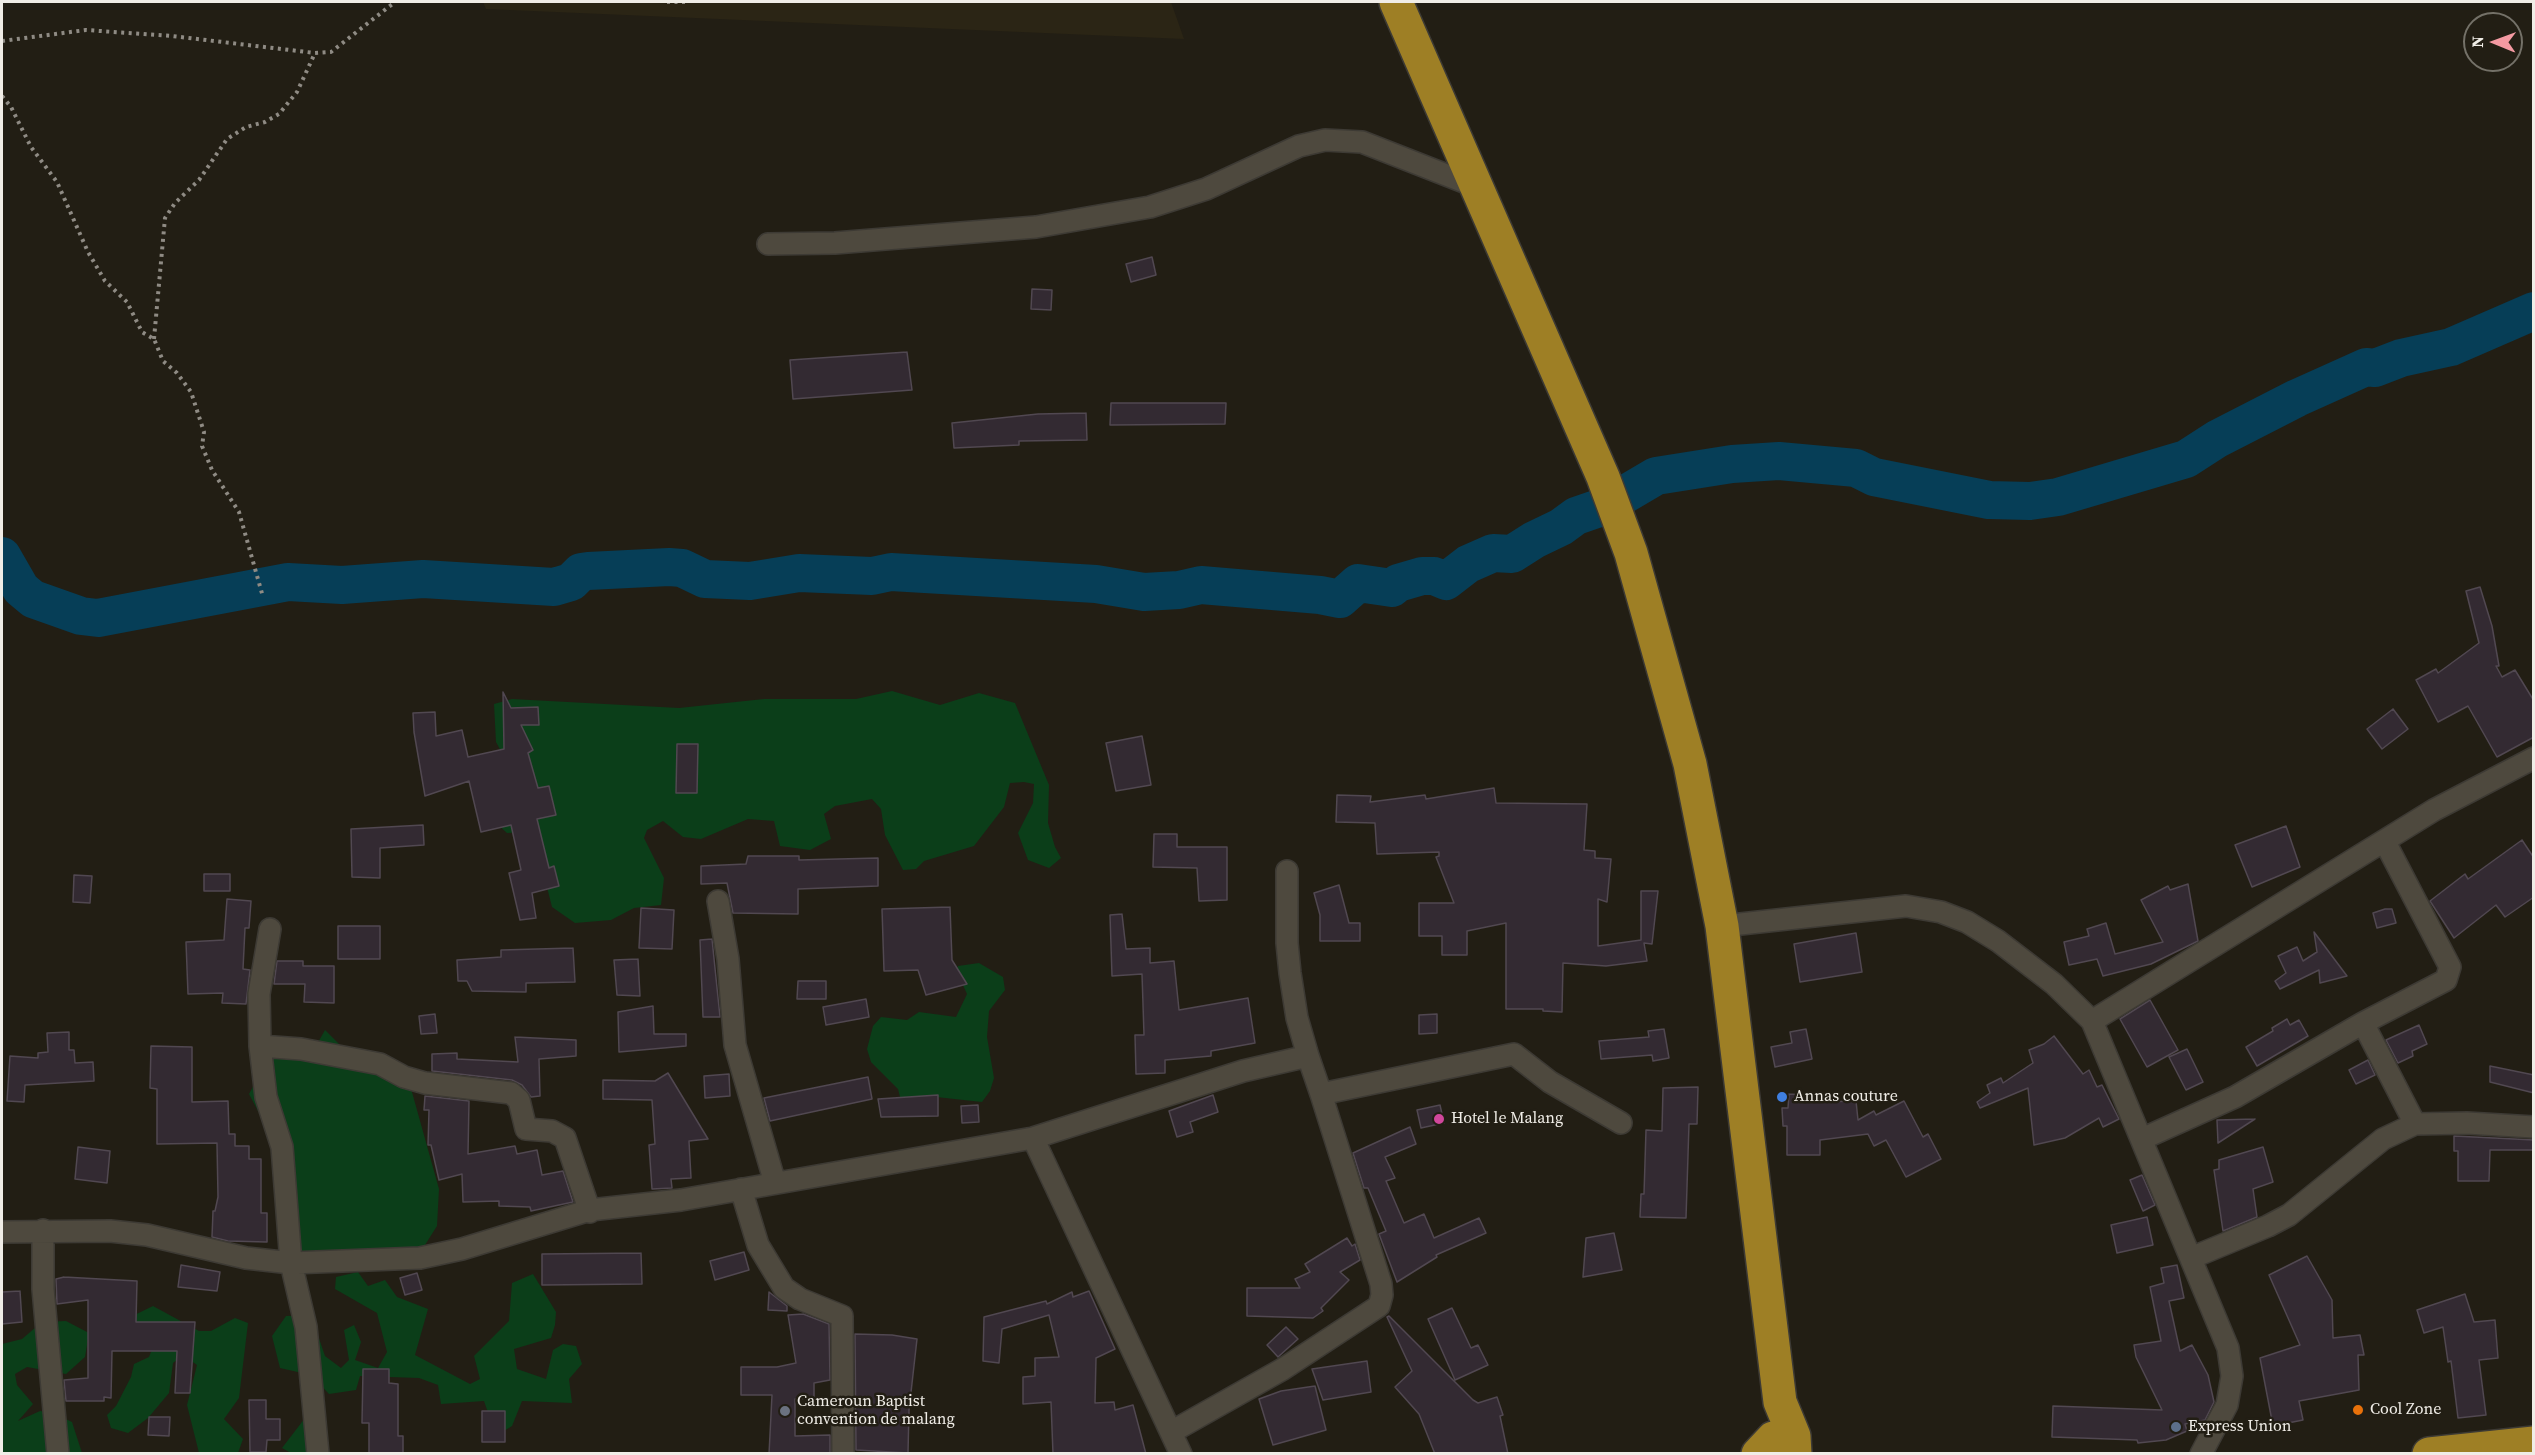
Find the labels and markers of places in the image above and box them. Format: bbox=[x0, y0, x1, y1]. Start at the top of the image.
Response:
place label: Annas couture bbox=[1794, 1087, 1898, 1107]
marker: Annas couture bbox=[1775, 1090, 1789, 1104]
place label: Hotel le Malang bbox=[1451, 1109, 1563, 1129]
marker: Hotel le Malang bbox=[1432, 1112, 1446, 1126]
place label: Cameroun Baptist convention de malang bbox=[797, 1392, 955, 1430]
place label: Cool Zone bbox=[2370, 1400, 2441, 1420]
marker: Cool Zone bbox=[2351, 1403, 2365, 1417]
marker: Cameroun Baptist convention de malang bbox=[778, 1404, 792, 1418]
place label: Express Union bbox=[2188, 1417, 2292, 1437]
marker: Express Union bbox=[2169, 1420, 2183, 1434]

